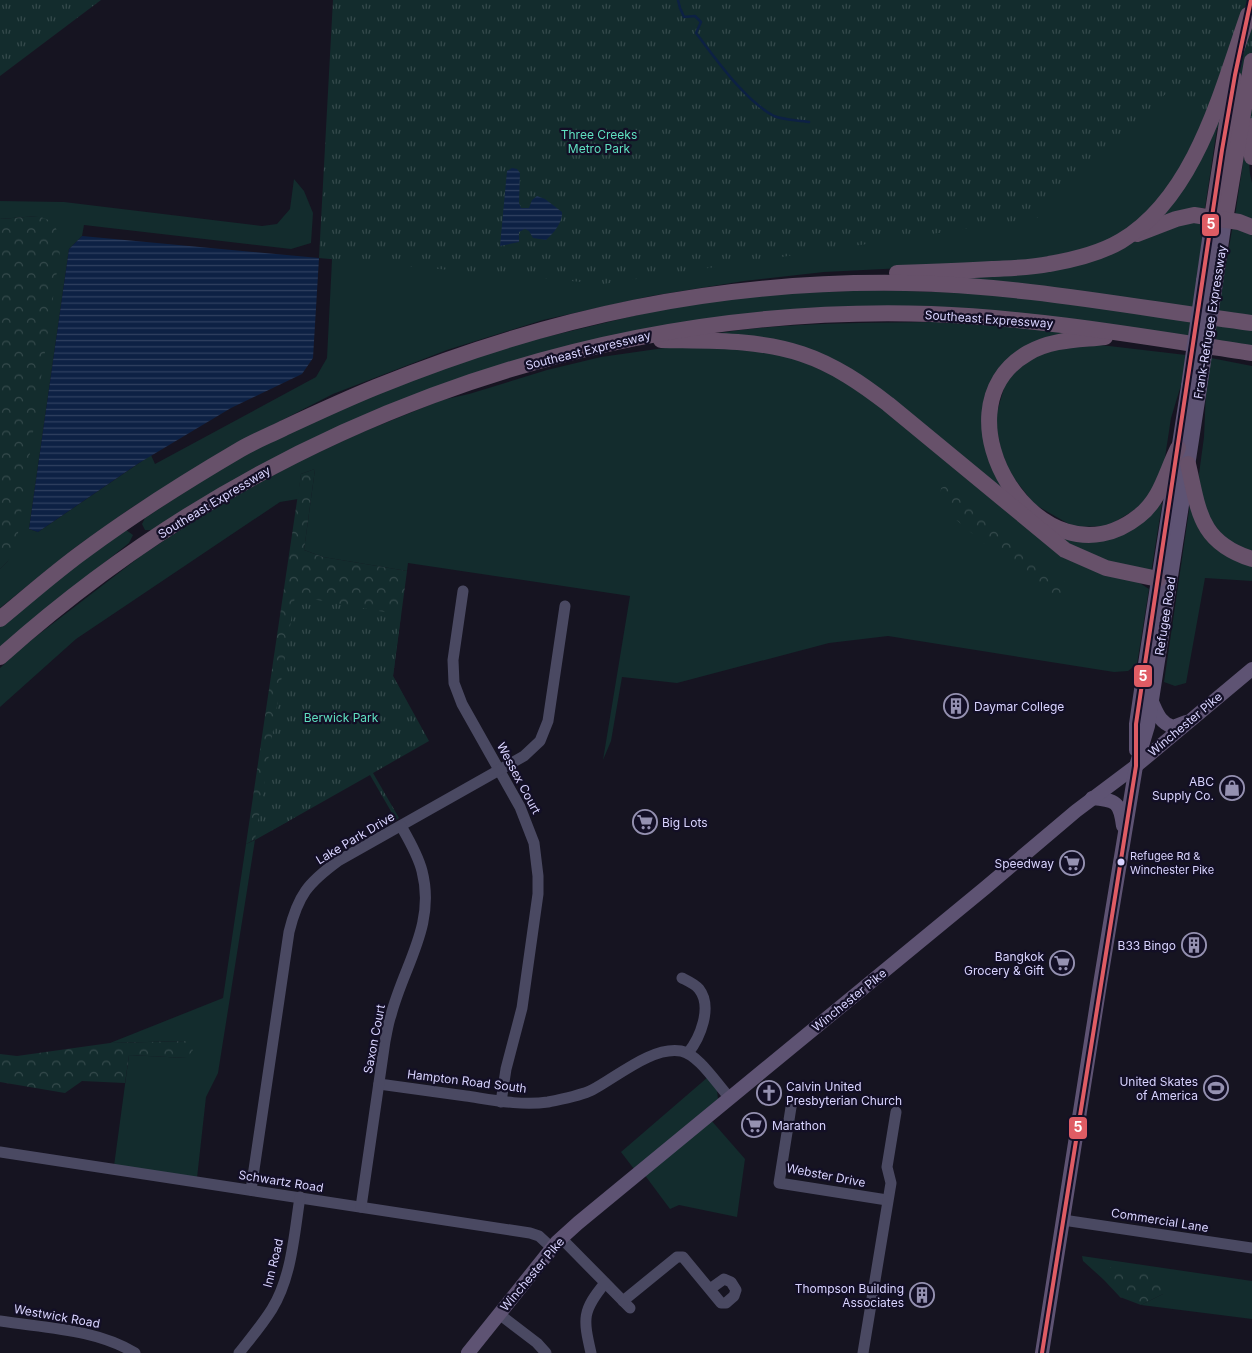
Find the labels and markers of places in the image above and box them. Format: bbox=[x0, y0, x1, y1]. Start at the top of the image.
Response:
building icon: Daymar College bbox=[943, 693, 969, 719]
place label: Daymar College bbox=[974, 699, 1064, 714]
place label: ABC Supply Co. bbox=[1152, 774, 1214, 803]
shop icon: ABC Supply Co. bbox=[1219, 775, 1245, 801]
supermarket icon: Big Lots bbox=[632, 809, 658, 835]
place label: Big Lots bbox=[662, 815, 708, 830]
place label: Refugee Rd & Winchester Pike bbox=[1130, 849, 1214, 877]
supermarket icon: Speedway bbox=[1059, 850, 1085, 876]
place label: Speedway bbox=[994, 856, 1054, 871]
marker: Refugee Rd & Winchester Pike bbox=[1116, 857, 1126, 867]
building icon: B33 Bingo bbox=[1181, 932, 1207, 958]
place label: B33 Bingo bbox=[1118, 938, 1176, 953]
place label: Bangkok Grocery & Gift bbox=[964, 949, 1044, 978]
supermarket icon: Bangkok Grocery & Gift bbox=[1049, 950, 1075, 976]
place label: United Skates of America bbox=[1119, 1074, 1198, 1103]
sports icon: United Skates of America bbox=[1203, 1075, 1229, 1101]
place label: Calvin United Presbyterian Church bbox=[786, 1079, 902, 1108]
church icon: Calvin United Presbyterian Church bbox=[756, 1080, 782, 1106]
supermarket icon: Marathon bbox=[741, 1112, 767, 1138]
place label: Marathon bbox=[772, 1118, 826, 1133]
place label: Thompson Building Associates bbox=[795, 1281, 904, 1310]
building icon: Thompson Building Associates bbox=[909, 1282, 935, 1308]

